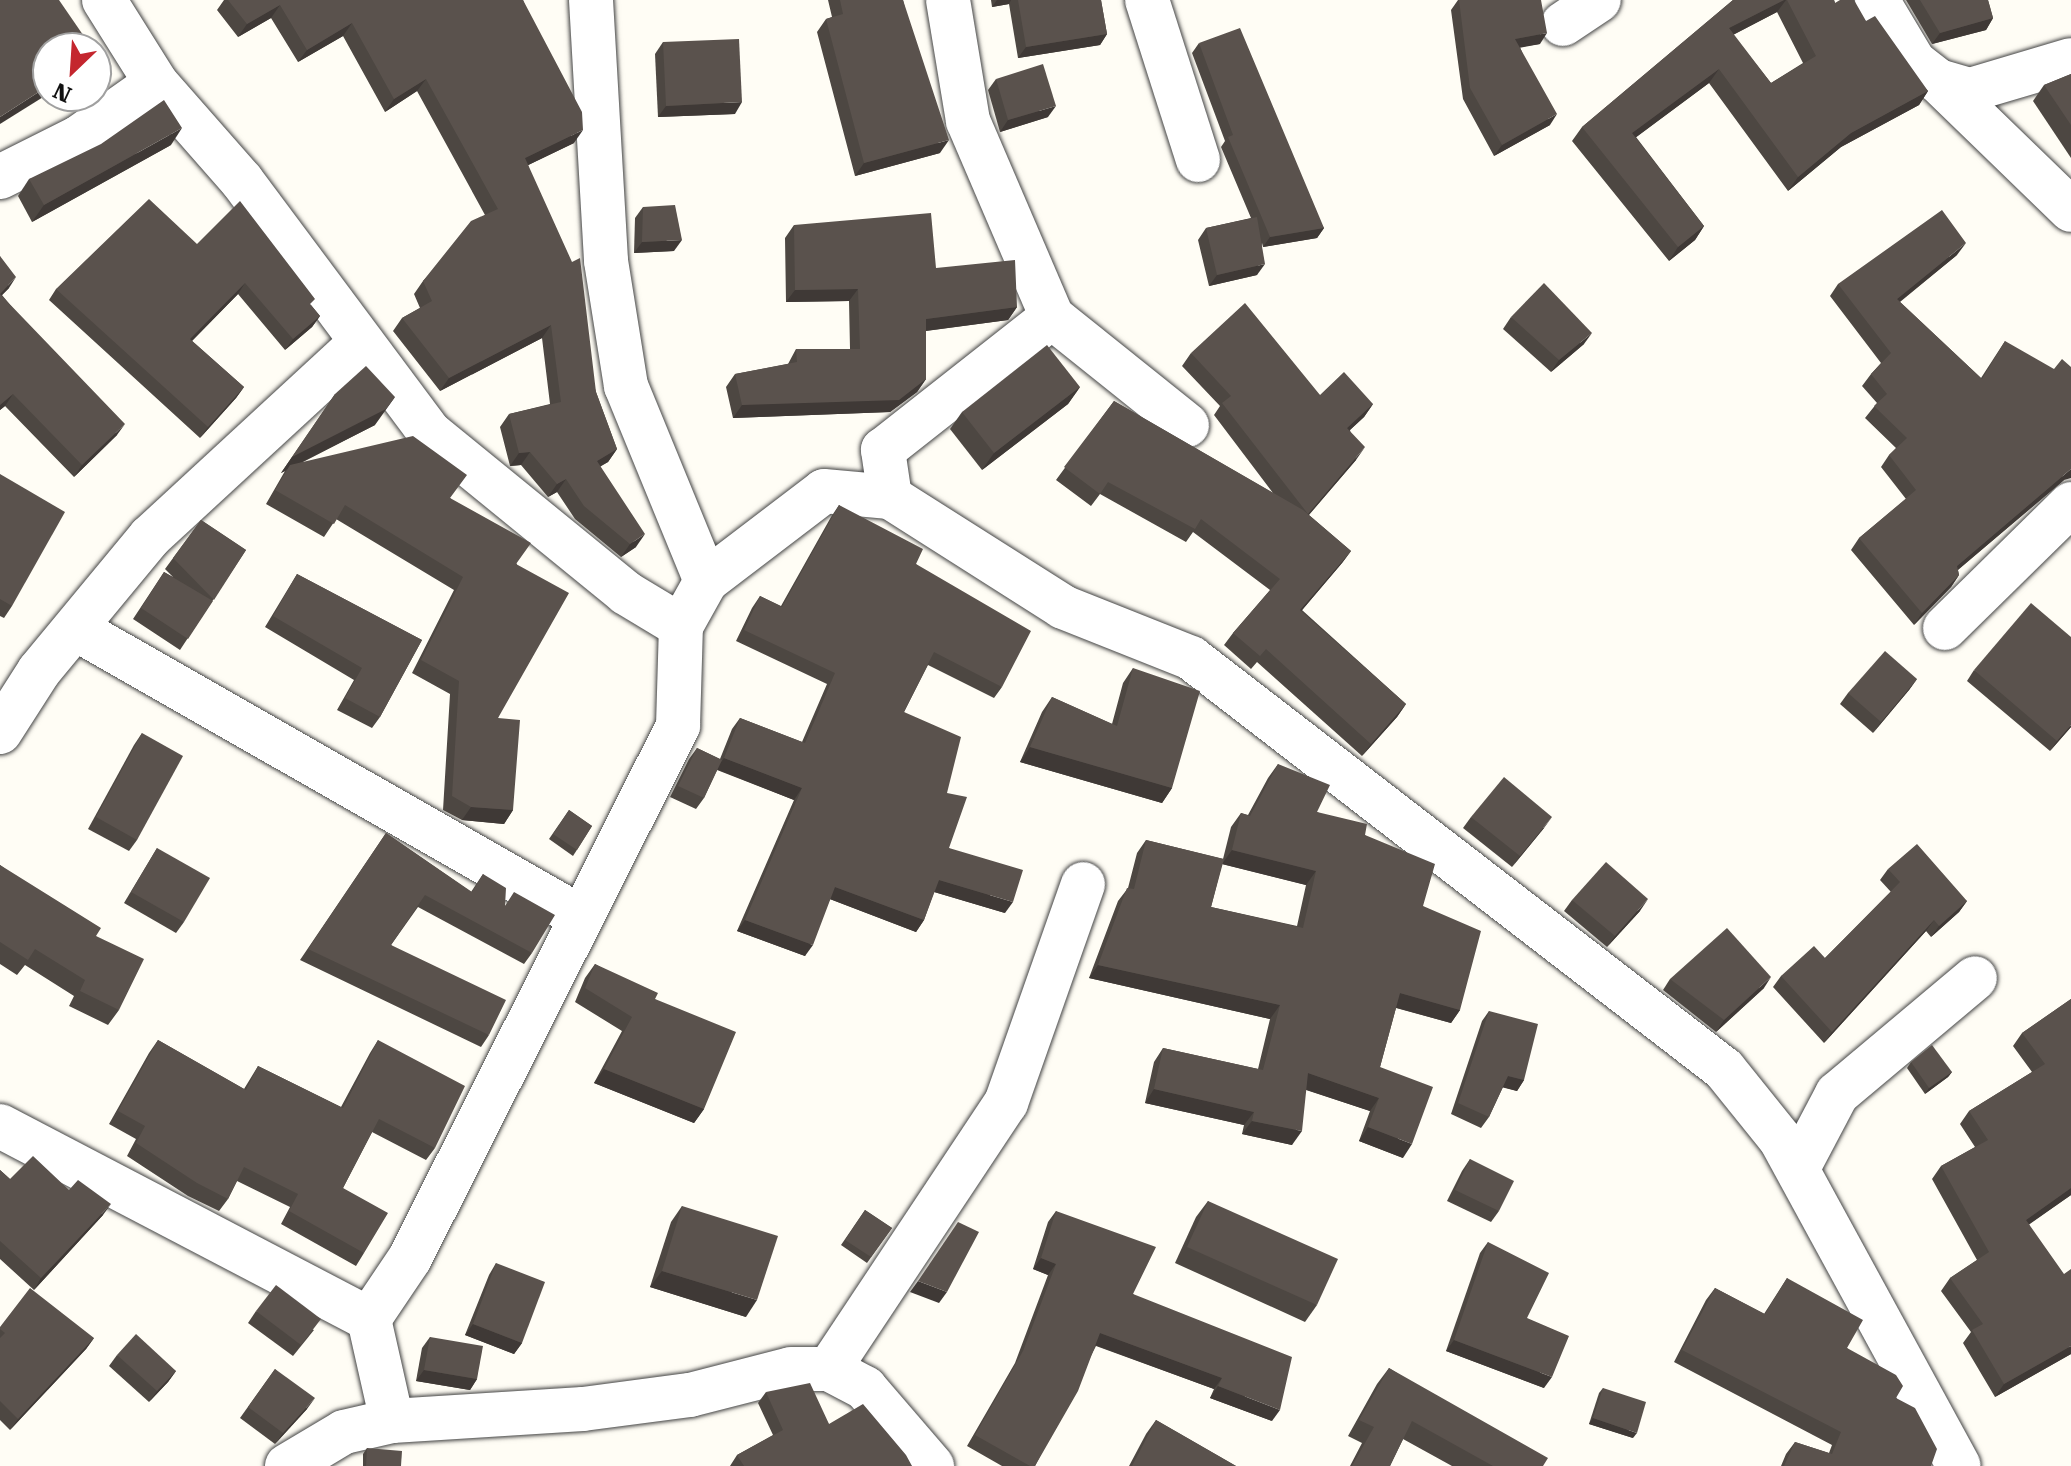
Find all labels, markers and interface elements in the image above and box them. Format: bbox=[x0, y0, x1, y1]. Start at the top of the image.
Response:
north arrow bbox=[32, 32, 112, 112]
text: N bbox=[50, 77, 75, 107]

